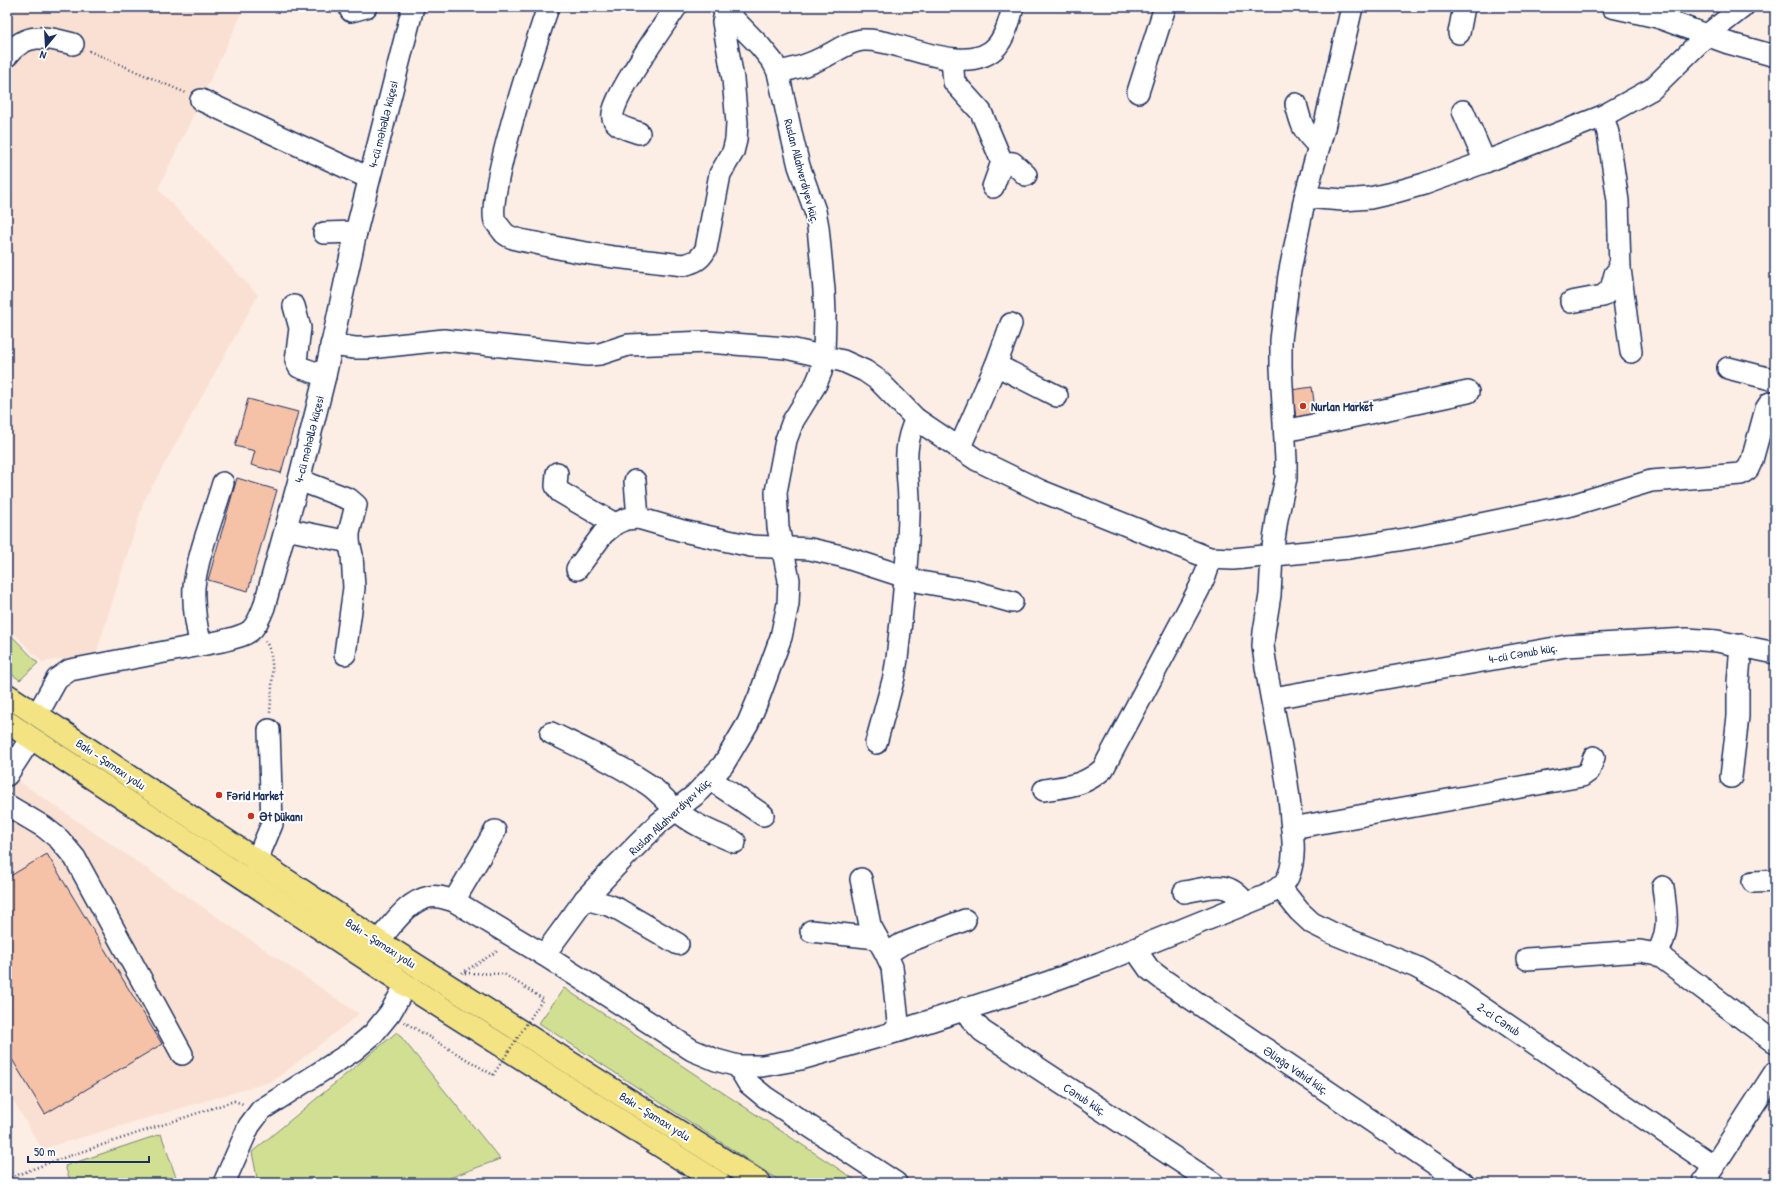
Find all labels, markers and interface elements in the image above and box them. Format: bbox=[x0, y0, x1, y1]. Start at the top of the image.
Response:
north arrow bbox=[26, 26, 66, 66]
text: N bbox=[38, 48, 48, 63]
street label: 4-cü məhəllə küçesi bbox=[364, 79, 402, 169]
street label: Ruslan Allahverdiyev küç. bbox=[780, 117, 824, 225]
street label: 4-cü məhəllə küçesi bbox=[290, 394, 328, 484]
place label: Nurlan Market bbox=[1311, 398, 1374, 415]
marker: Nurlan Market bbox=[1298, 401, 1308, 411]
street label: 4-cü Cənub küç. bbox=[1487, 639, 1559, 667]
street label: Bakı - Şamaxı yolu bbox=[73, 734, 149, 794]
street label: Ruslan Allahverdiyev küç. bbox=[625, 773, 715, 859]
place label: Fərid Market bbox=[226, 787, 284, 804]
marker: Fərid Market bbox=[214, 790, 224, 800]
place label: Ət Dükanı bbox=[259, 808, 303, 825]
marker: Ət Dükanı bbox=[246, 811, 256, 821]
street label: Bakı - Şamaxı yolu bbox=[343, 914, 420, 972]
street label: 2-ci Cənub bbox=[1474, 998, 1524, 1040]
street label: Əliağa Vahid küç. bbox=[1260, 1042, 1332, 1098]
street label: Cənub küç. bbox=[1060, 1079, 1110, 1119]
street label: Bakı - Şamaxı yolu bbox=[616, 1087, 694, 1145]
scale bar bbox=[28, 1138, 149, 1164]
text: 50 m bbox=[34, 1143, 55, 1160]

